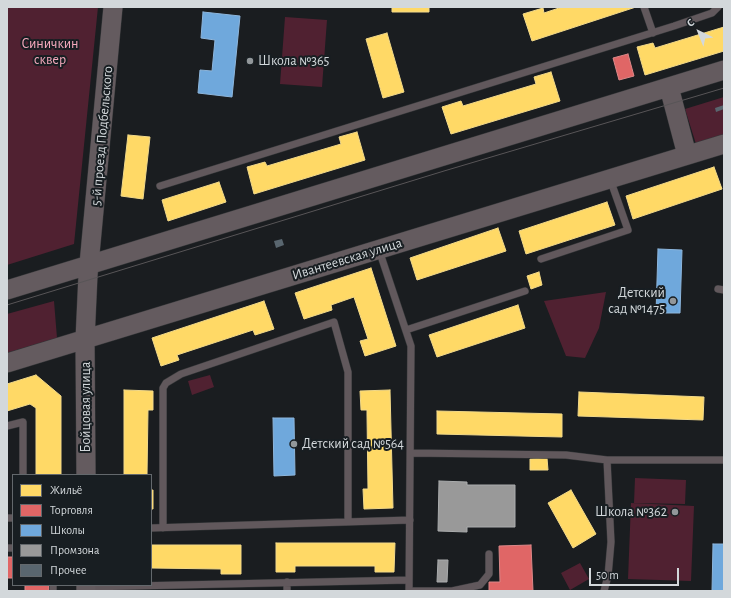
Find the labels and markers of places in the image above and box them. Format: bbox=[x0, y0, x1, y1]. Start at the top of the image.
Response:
place label: Школа №365 bbox=[258, 53, 329, 69]
marker: Школа №365 bbox=[245, 56, 255, 66]
place label: Детский сад №1475 bbox=[608, 285, 665, 318]
marker: Детский сад №1475 bbox=[668, 296, 678, 306]
place label: Детский сад №564 bbox=[302, 436, 404, 452]
marker: Детский сад №564 bbox=[289, 439, 299, 449]
place label: Школа №362 bbox=[595, 504, 667, 520]
marker: Школа №362 bbox=[670, 507, 680, 517]

